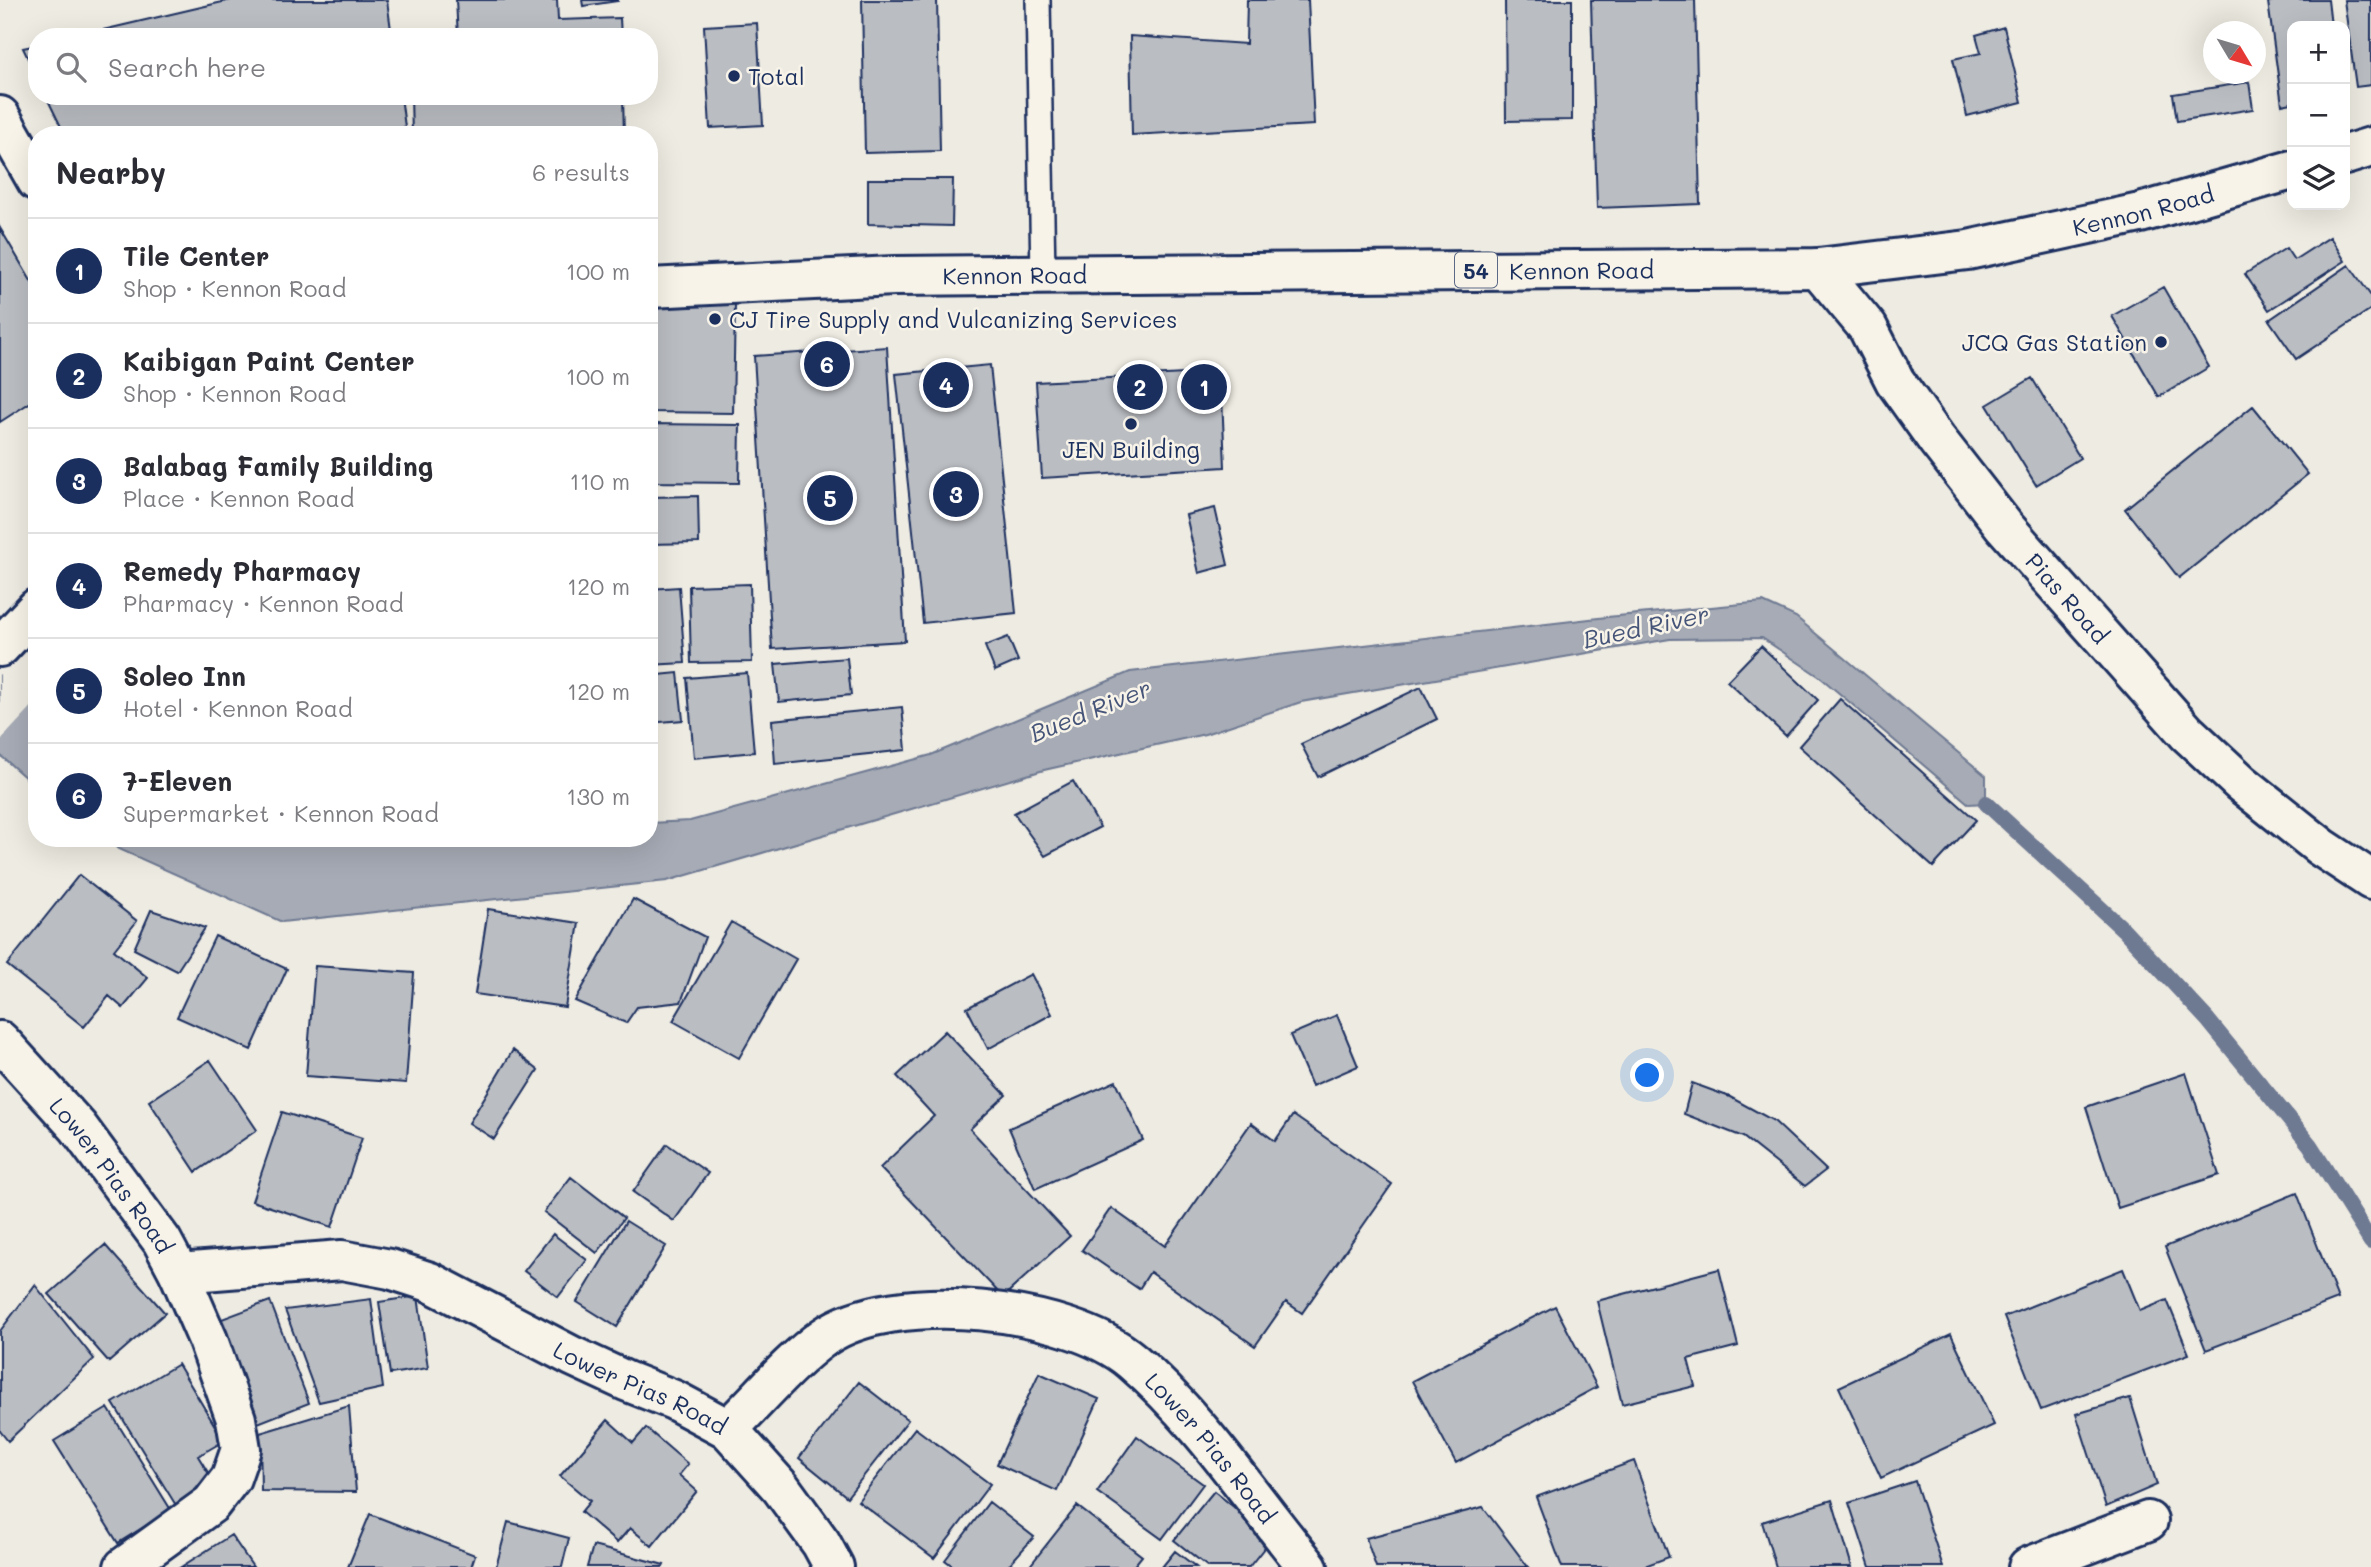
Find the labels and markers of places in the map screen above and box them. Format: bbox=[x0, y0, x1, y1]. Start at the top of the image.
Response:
place label: Total bbox=[748, 61, 805, 91]
marker: Total bbox=[726, 68, 742, 84]
place label: CJ Tire Supply and Vulcanizing Services bbox=[729, 304, 1177, 334]
marker: CJ Tire Supply and Vulcanizing Services bbox=[707, 311, 723, 327]
place label: JCQ Gas Station bbox=[1962, 327, 2147, 357]
marker: JCQ Gas Station bbox=[2153, 334, 2169, 350]
pin: 6 bbox=[804, 338, 850, 390]
pin: 4 bbox=[923, 359, 969, 411]
pin: 2 bbox=[1117, 361, 1163, 413]
pin: 1 bbox=[1181, 361, 1227, 413]
marker: JEN Building bbox=[1123, 416, 1139, 432]
place label: JEN Building bbox=[1062, 434, 1200, 464]
pin: 3 bbox=[933, 468, 979, 520]
pin: 5 bbox=[807, 472, 853, 524]

